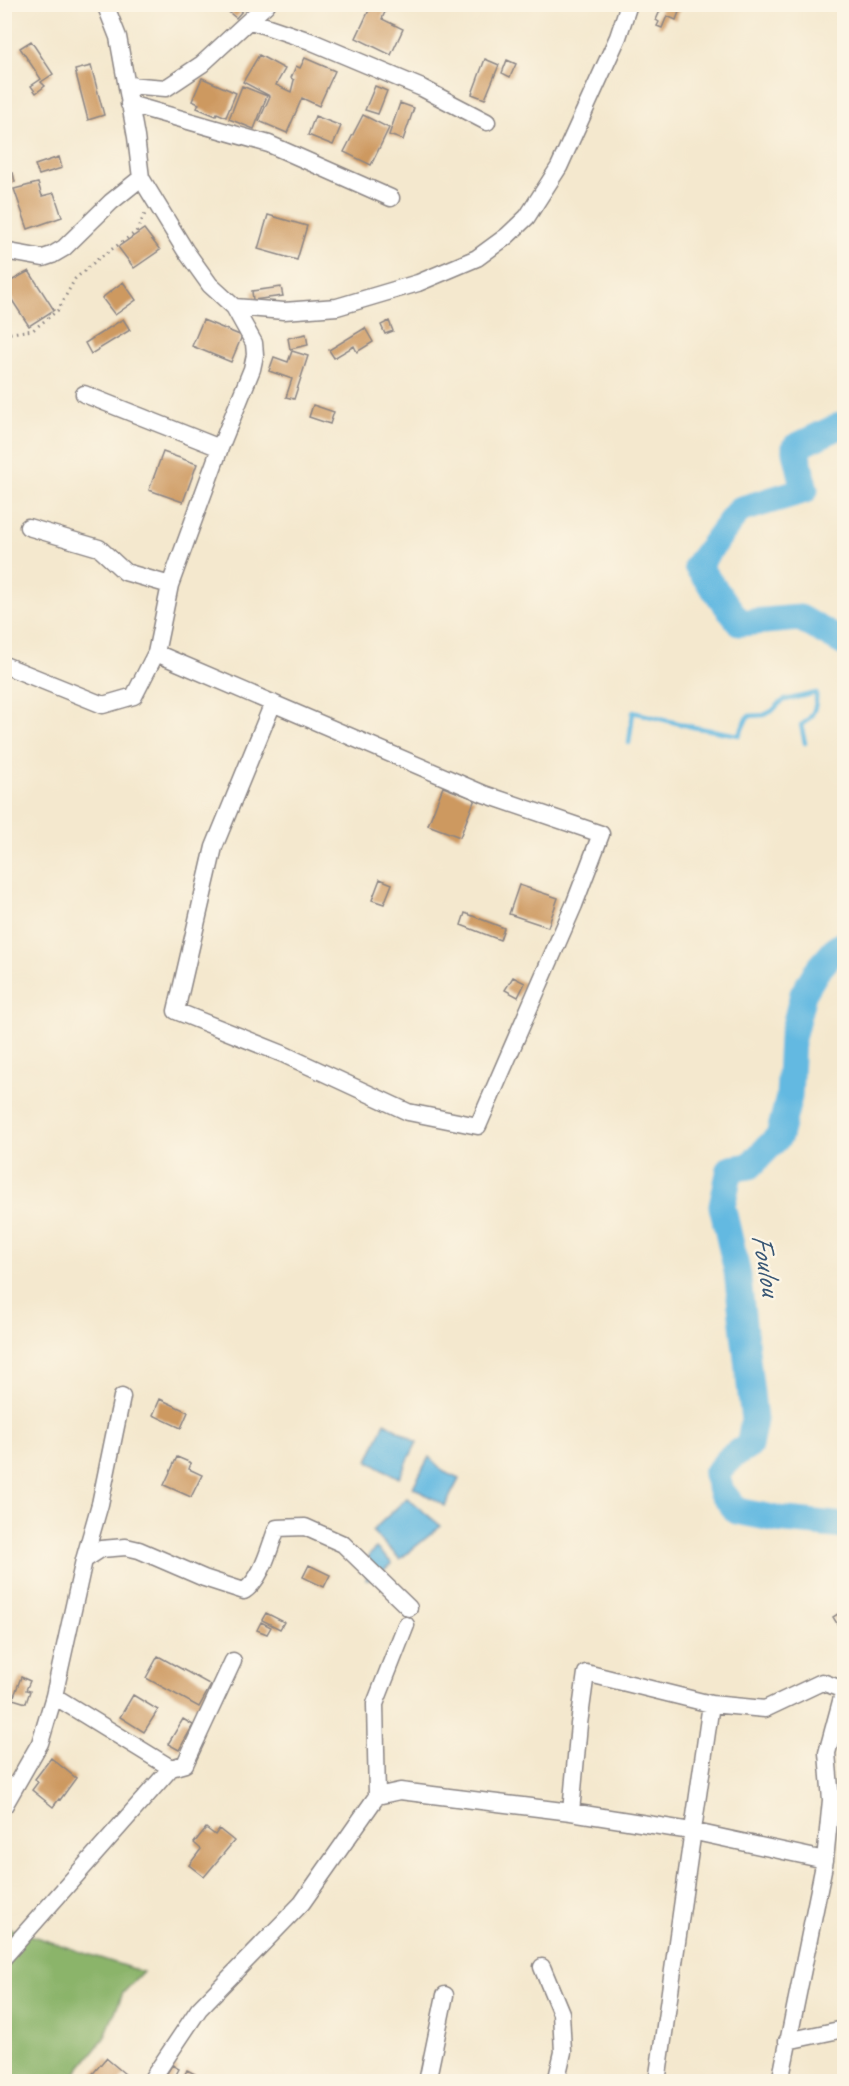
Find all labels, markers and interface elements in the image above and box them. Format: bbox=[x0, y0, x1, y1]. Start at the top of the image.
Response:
water label: Foulou bbox=[743, 1230, 792, 1302]

